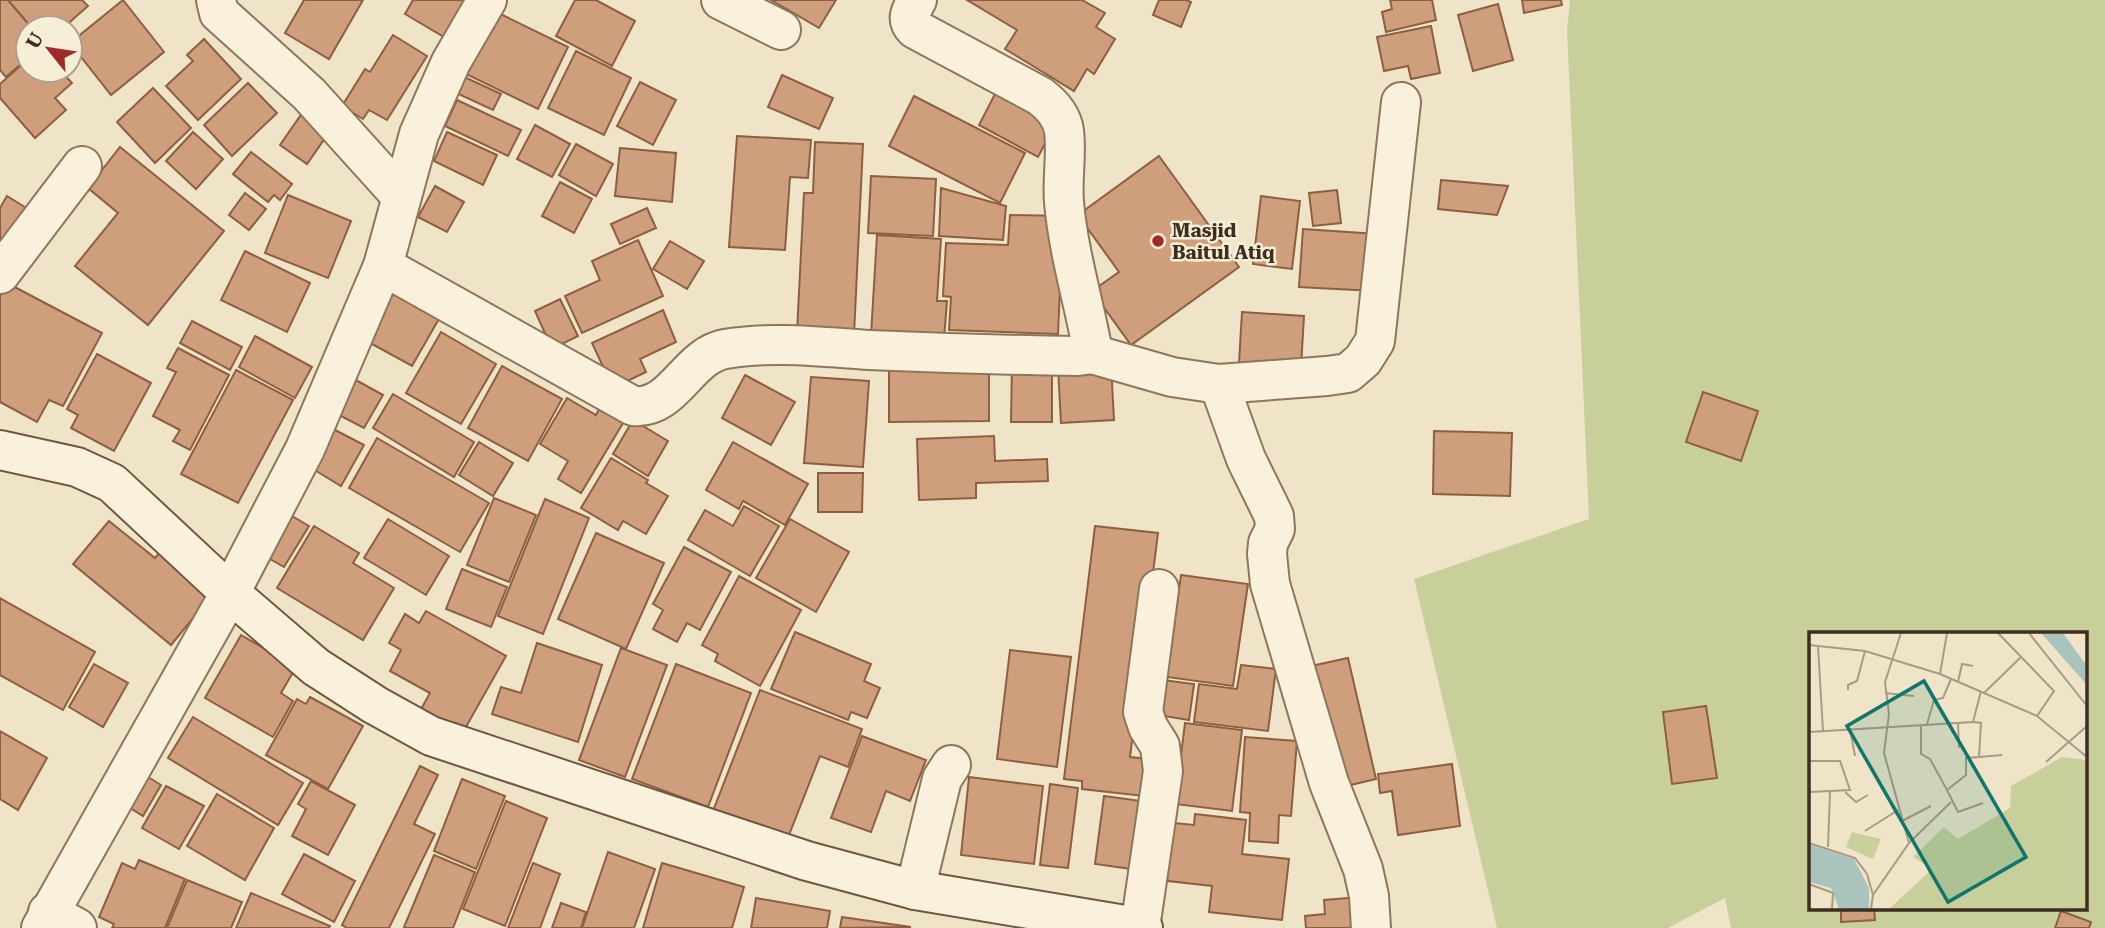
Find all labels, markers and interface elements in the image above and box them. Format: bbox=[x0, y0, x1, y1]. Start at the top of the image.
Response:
north arrow bbox=[14, 14, 84, 84]
text: U bbox=[21, 28, 49, 53]
place label: Masjid Baitul Atiq bbox=[1172, 219, 1275, 264]
marker: Masjid Baitul Atiq bbox=[1150, 233, 1166, 249]
inset map bbox=[1809, 632, 2088, 911]

